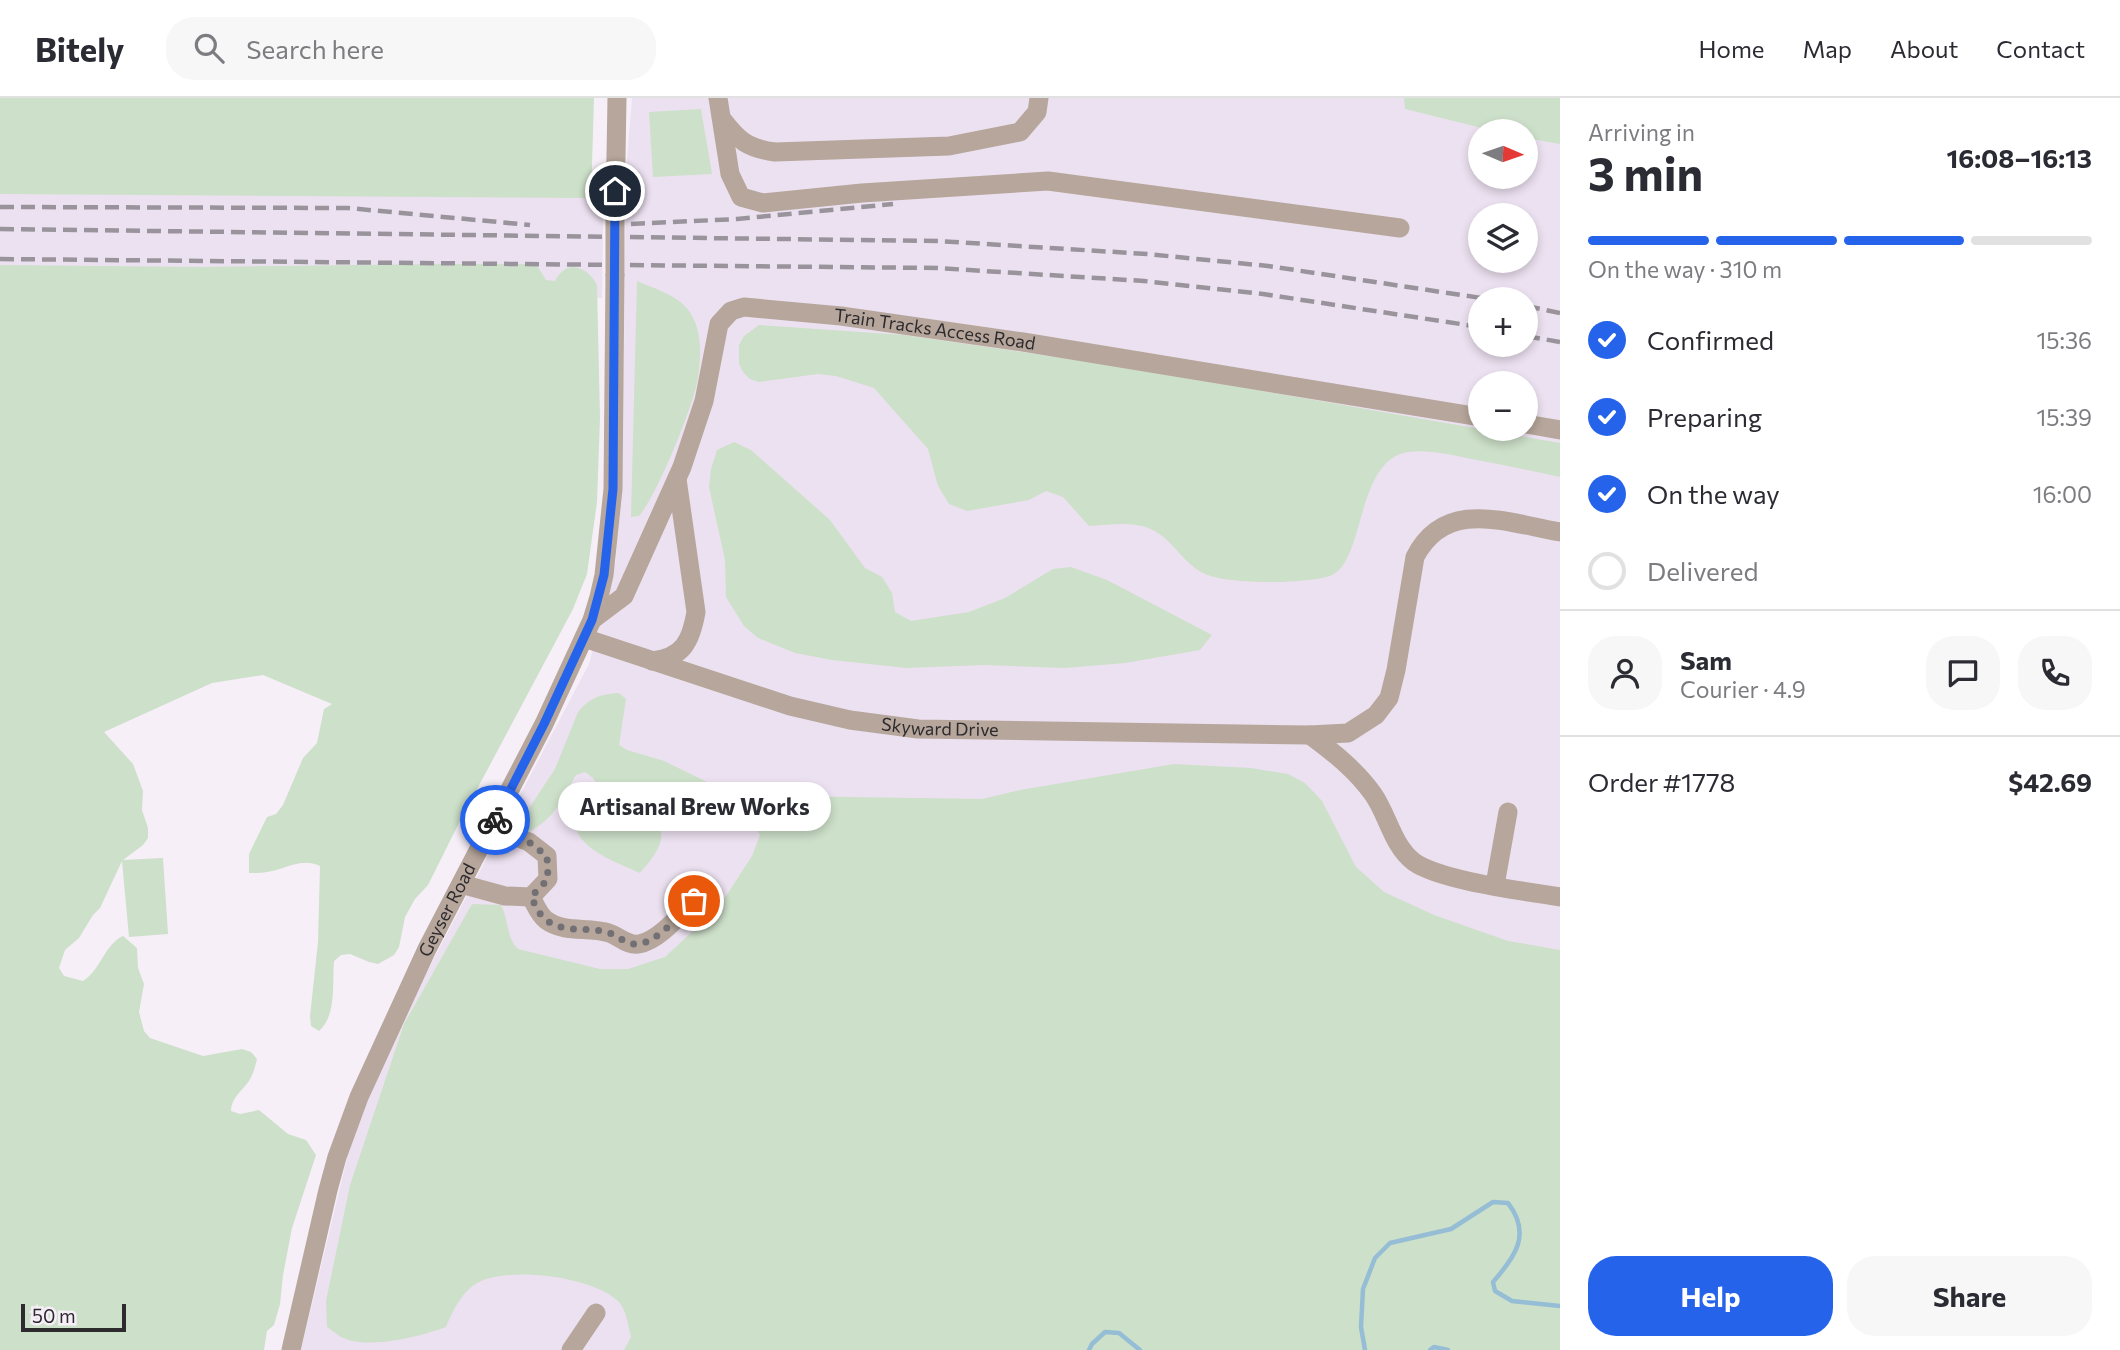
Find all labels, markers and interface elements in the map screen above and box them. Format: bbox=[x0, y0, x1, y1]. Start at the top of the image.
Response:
search box bbox=[166, 17, 656, 80]
text: Bitely bbox=[35, 28, 124, 69]
icon: search bbox=[190, 29, 228, 67]
text: Search here bbox=[246, 33, 384, 64]
text: Home bbox=[1699, 34, 1765, 63]
text: Map bbox=[1803, 34, 1852, 63]
text: About bbox=[1890, 34, 1958, 63]
text: Contact bbox=[1996, 34, 2085, 63]
text: Arriving in bbox=[1588, 118, 1695, 146]
north arrow bbox=[1468, 119, 1538, 189]
map controls bbox=[1468, 119, 1538, 441]
text: 16:08–16:13 bbox=[1946, 142, 2092, 173]
text: 3 min bbox=[1588, 144, 1703, 200]
pin bbox=[585, 161, 645, 221]
icon: home bbox=[596, 172, 634, 210]
button: layers bbox=[1468, 203, 1538, 273]
text: On the way · 310 m bbox=[1588, 255, 1782, 283]
button: + bbox=[1468, 287, 1538, 357]
street label: Train Tracks Access Road bbox=[833, 303, 1037, 354]
icon: check bbox=[1588, 321, 1626, 359]
text: Confirmed bbox=[1647, 324, 1774, 355]
text: 15:36 bbox=[2036, 326, 2092, 354]
button: − bbox=[1468, 371, 1538, 441]
icon: check bbox=[1588, 398, 1626, 436]
text: Preparing bbox=[1647, 401, 1762, 432]
text: 15:39 bbox=[2036, 403, 2092, 431]
icon: check bbox=[1588, 475, 1626, 513]
text: On the way bbox=[1647, 478, 1780, 509]
text: 16:00 bbox=[2033, 480, 2092, 508]
text: Delivered bbox=[1647, 555, 1758, 586]
button: person bbox=[1588, 636, 1662, 710]
button: chat bbox=[1926, 636, 2000, 710]
button: phone bbox=[2018, 636, 2092, 710]
text: Sam bbox=[1680, 644, 1732, 675]
text: Courier · 4.9 bbox=[1680, 675, 1806, 703]
street label: Skyward Drive bbox=[880, 712, 999, 740]
text: Order #1778 bbox=[1588, 766, 1735, 797]
text: $42.69 bbox=[2008, 766, 2092, 797]
callout: Artisanal Brew Works bbox=[558, 782, 830, 831]
courier bbox=[460, 785, 530, 855]
text: Artisanal Brew Works bbox=[579, 792, 810, 820]
icon: bike bbox=[476, 801, 514, 839]
street label: Geyser Road bbox=[413, 859, 480, 960]
pin bbox=[664, 871, 724, 931]
icon: bag bbox=[675, 882, 713, 920]
button: Help bbox=[1588, 1256, 1833, 1336]
button: Share bbox=[1847, 1256, 2092, 1336]
scale bar bbox=[21, 1301, 126, 1333]
text: 50 m bbox=[32, 1304, 76, 1327]

